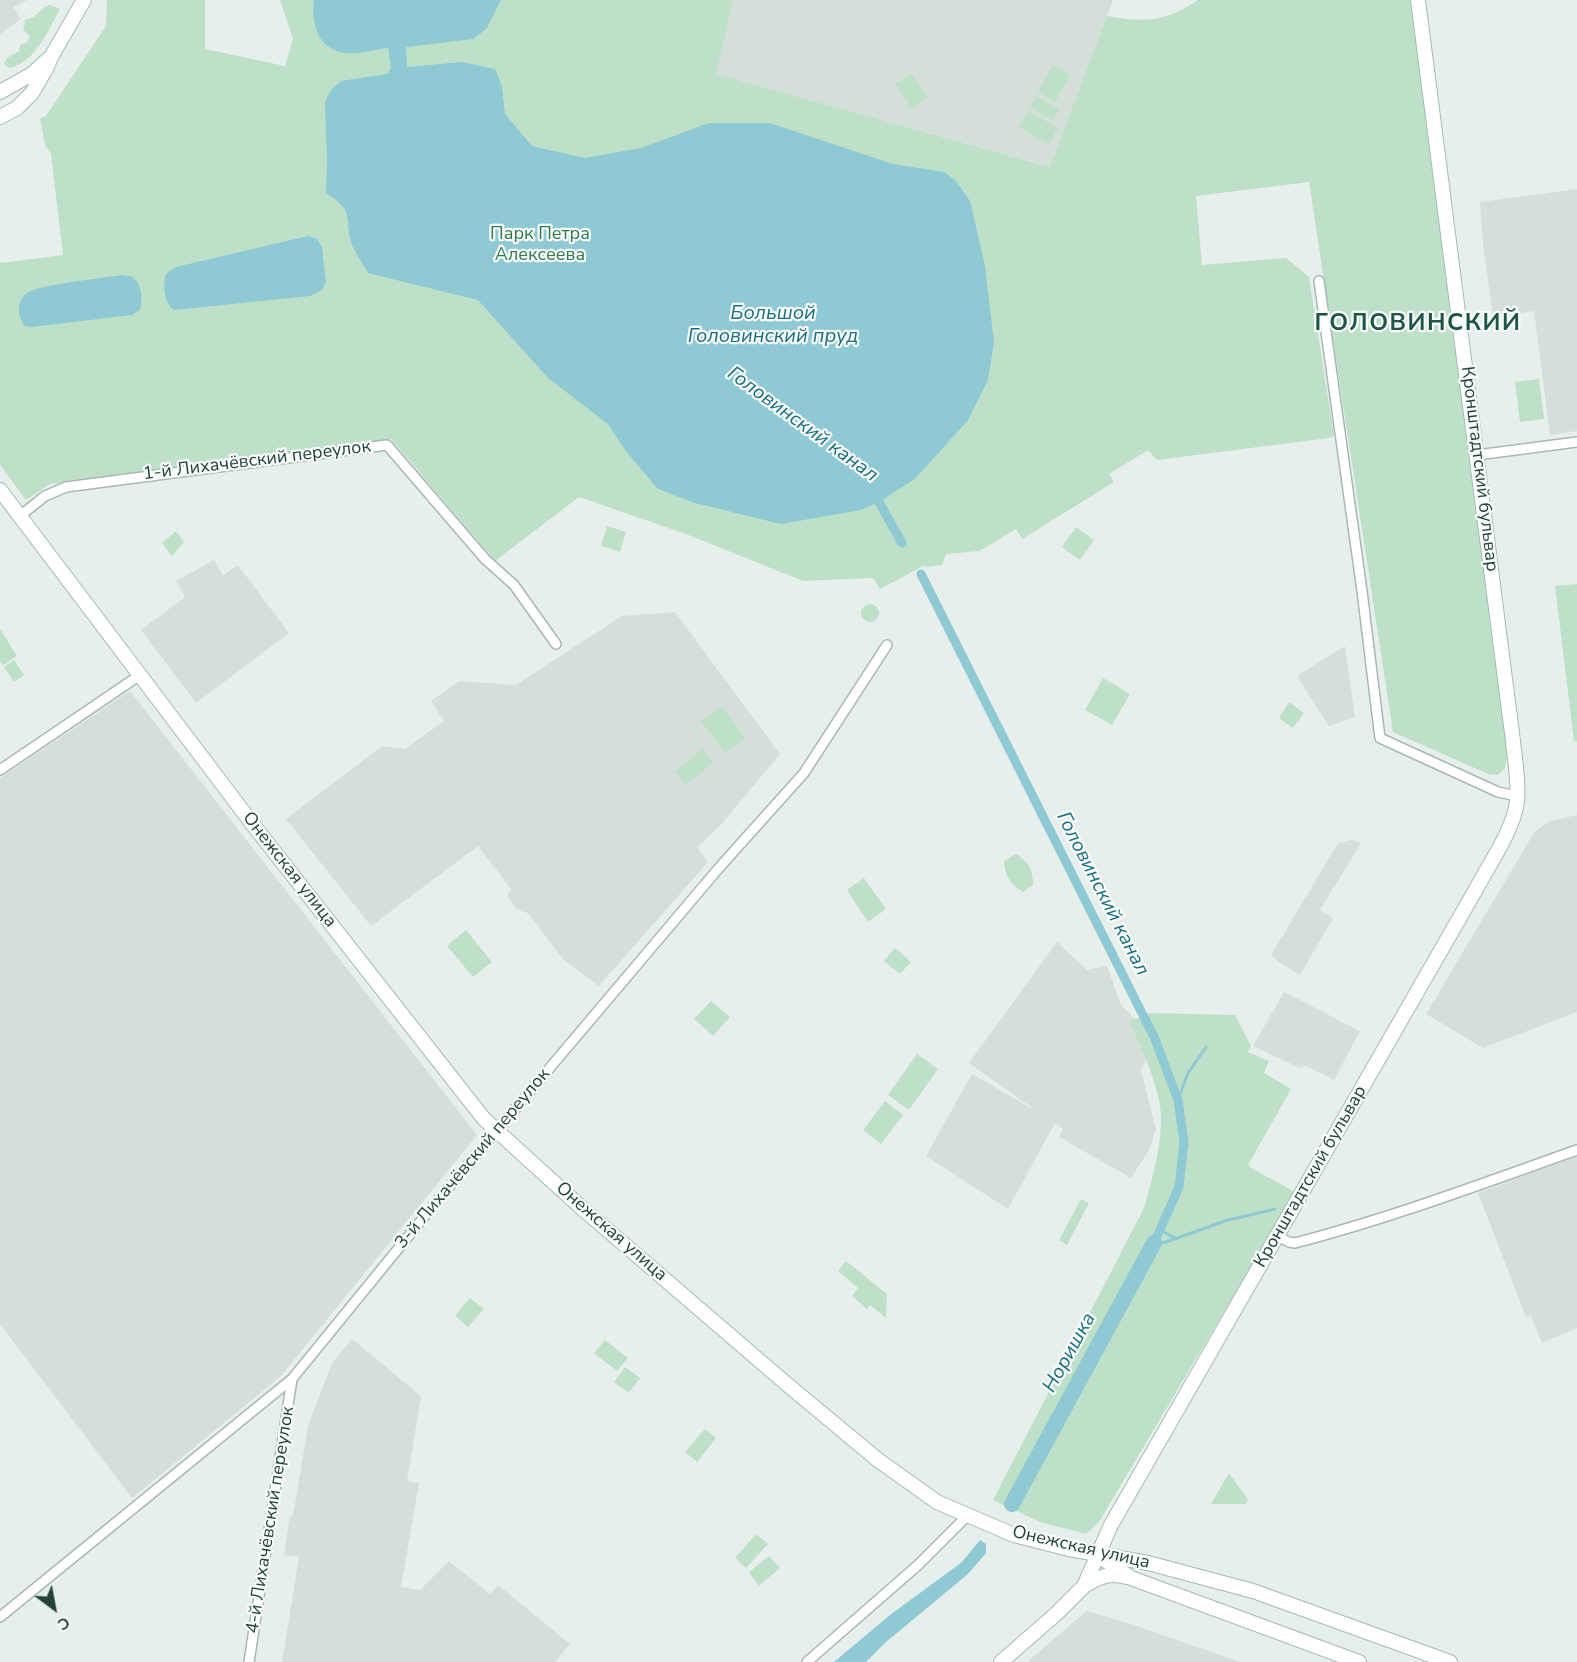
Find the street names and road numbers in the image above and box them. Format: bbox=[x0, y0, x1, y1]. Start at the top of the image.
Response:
street label: Кронштадтский бульвар bbox=[1456, 365, 1502, 573]
street label: 1-й Лихачёвский переулок bbox=[142, 436, 372, 486]
street label: Онежская улица bbox=[237, 808, 341, 932]
street label: 3-й Лихачёвский переулок bbox=[391, 1064, 555, 1254]
street label: Кронштадтский бульвар bbox=[1250, 1082, 1372, 1272]
street label: Онежская улица bbox=[551, 1178, 671, 1286]
street label: 4-й Лихачёвский переулок bbox=[242, 1405, 300, 1635]
street label: Онежская улица bbox=[1010, 1522, 1152, 1574]

